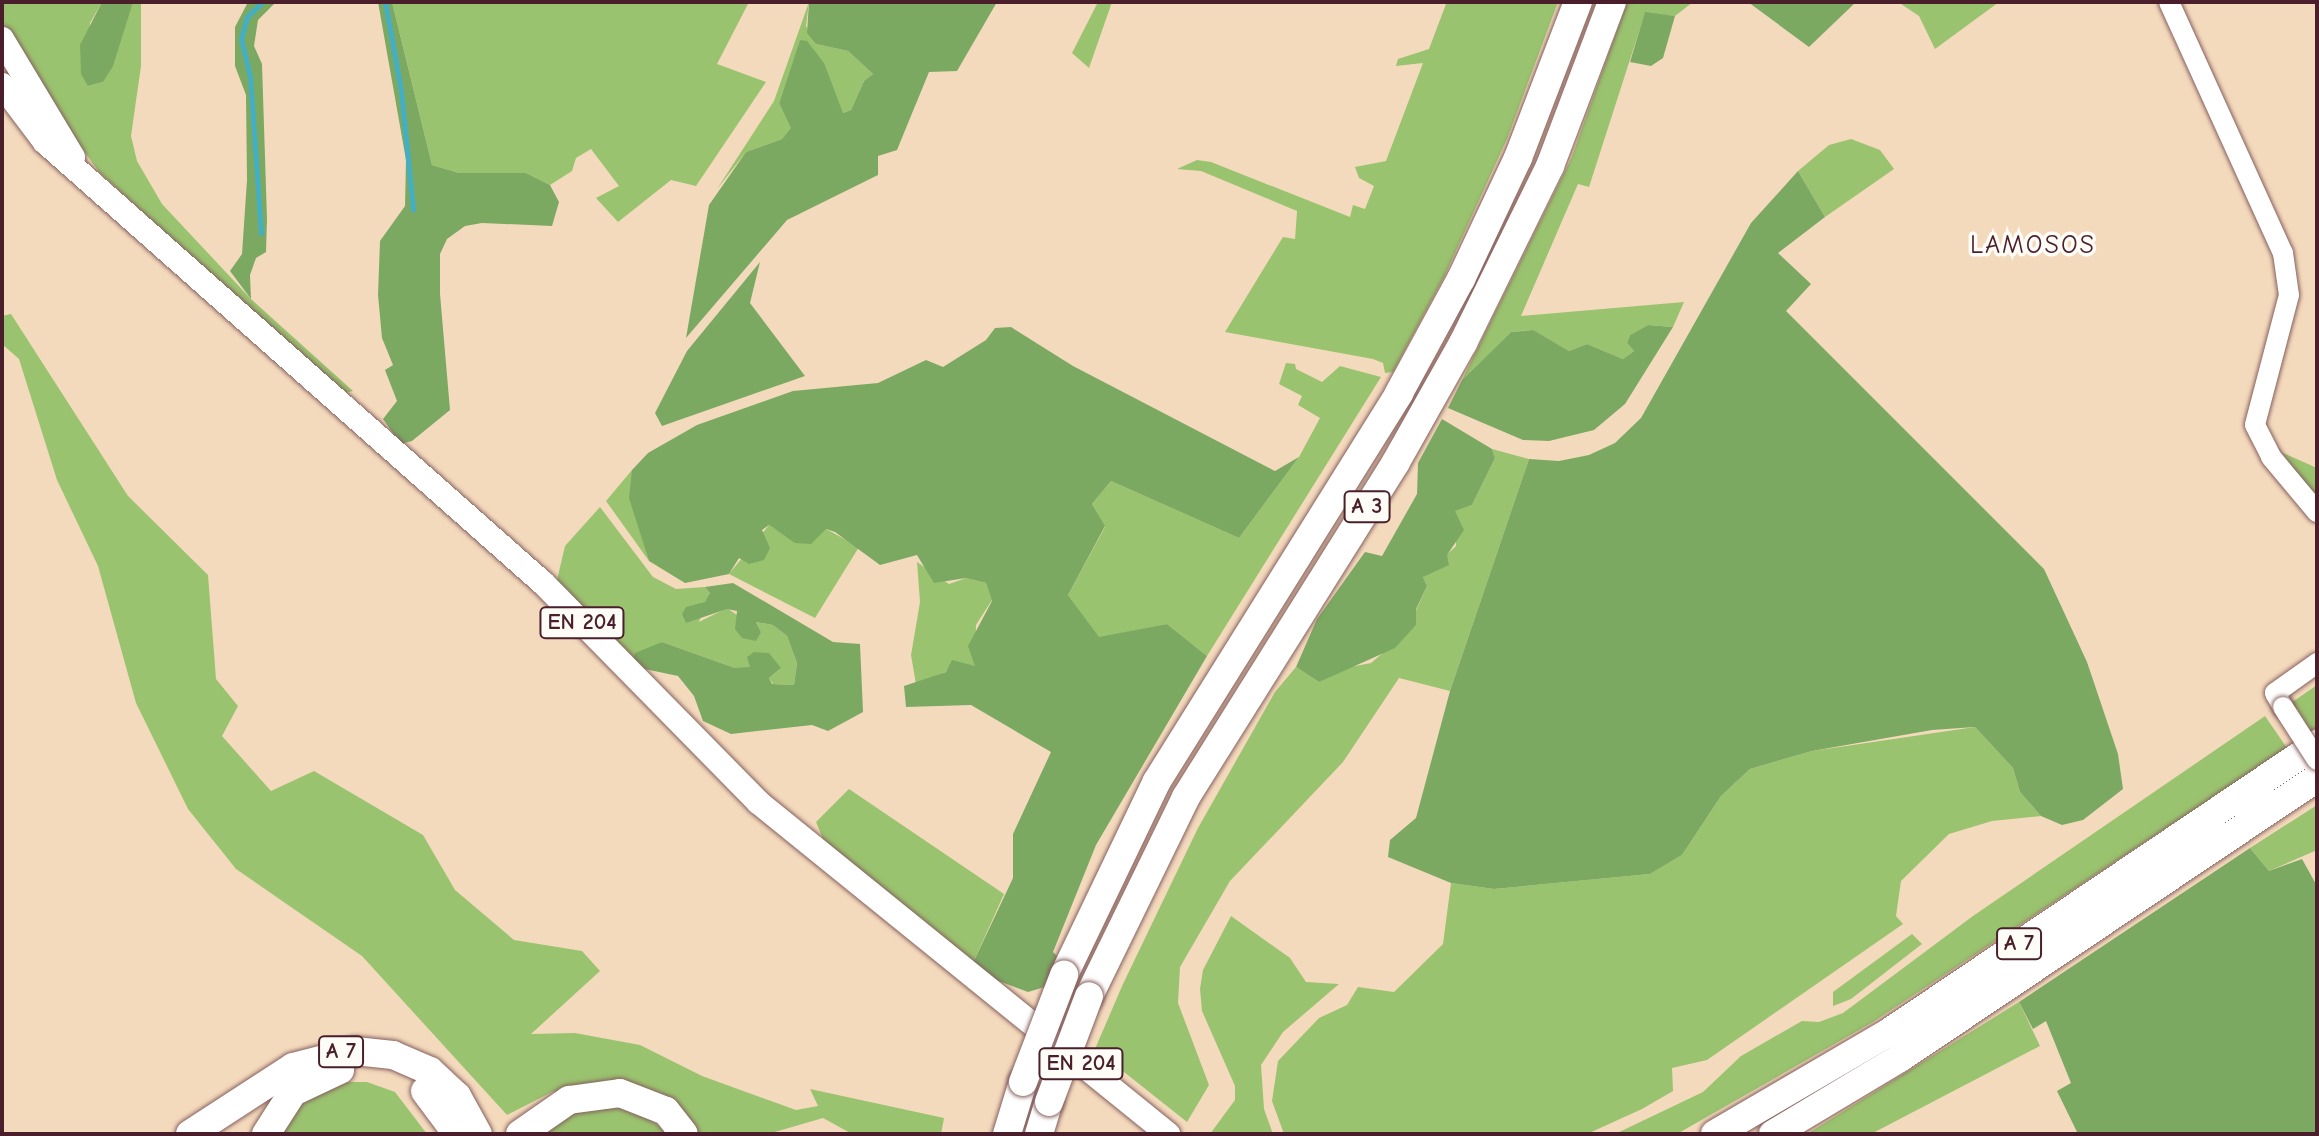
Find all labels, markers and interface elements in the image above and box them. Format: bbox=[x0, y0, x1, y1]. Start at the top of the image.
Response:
district label: LAMOSOS bbox=[1970, 230, 2096, 262]
road number: A 3 bbox=[1343, 489, 1391, 525]
road number: EN 204 bbox=[538, 605, 626, 641]
road number: A 7 bbox=[1995, 926, 2043, 962]
road number: A 7 bbox=[317, 1034, 365, 1070]
road number: EN 204 bbox=[1037, 1046, 1125, 1082]

